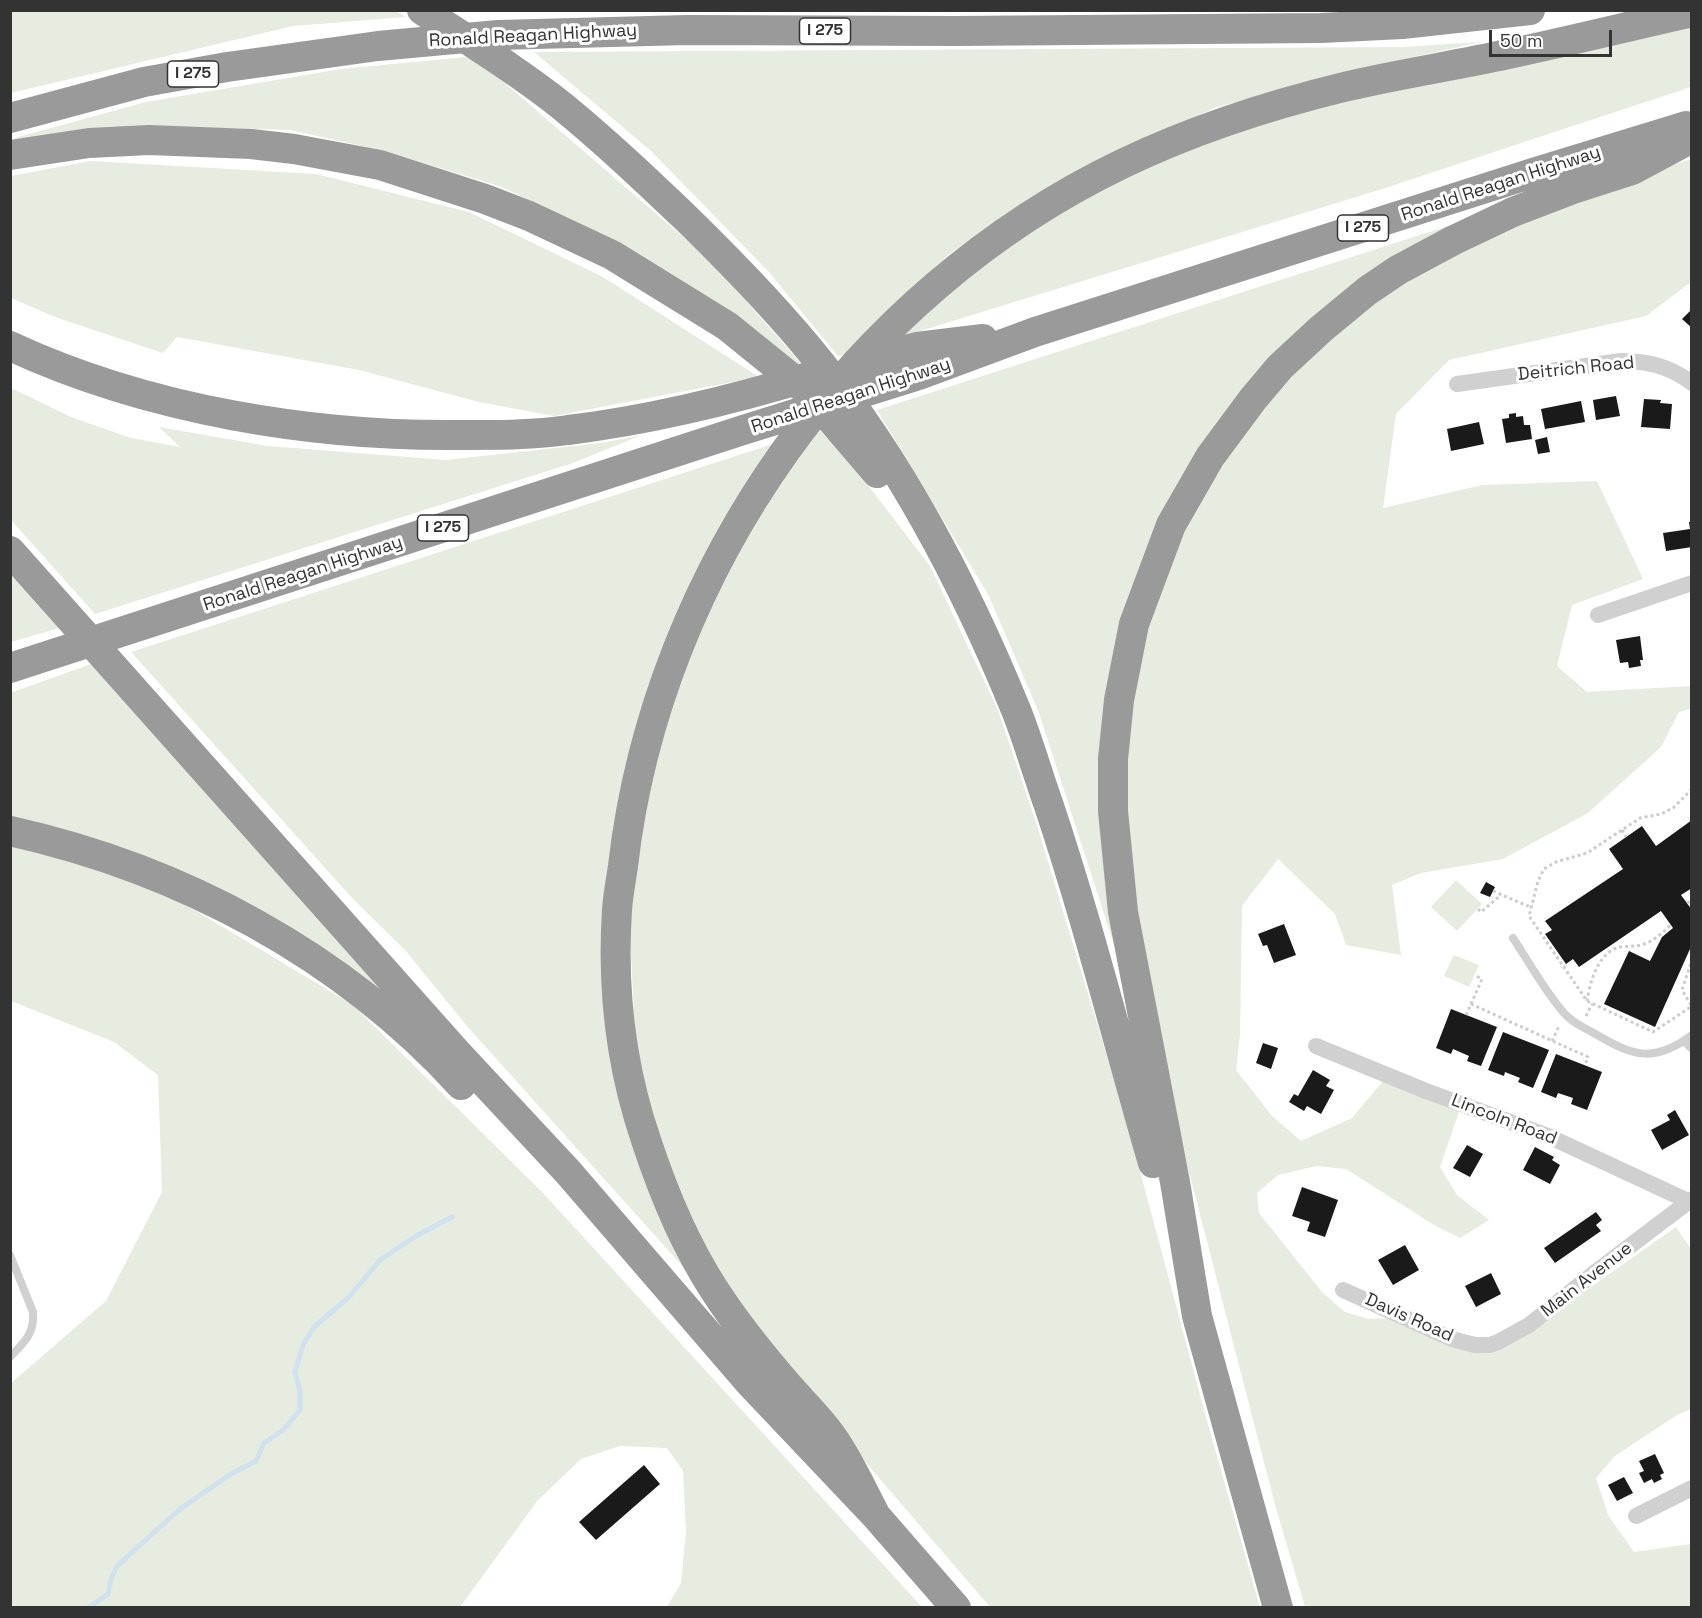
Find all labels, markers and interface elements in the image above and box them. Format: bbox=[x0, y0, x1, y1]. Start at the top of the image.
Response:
road number: I 275 bbox=[800, 18, 850, 44]
scale bar bbox=[1492, 18, 1615, 56]
street label: Ronald Reagan Highway bbox=[428, 20, 638, 52]
text: 50 m bbox=[1500, 29, 1542, 52]
road number: I 275 bbox=[168, 61, 218, 87]
street label: Ronald Reagan Highway bbox=[1399, 142, 1603, 226]
road number: I 275 bbox=[1338, 215, 1388, 241]
street label: Deitrich Road bbox=[1517, 352, 1635, 386]
street label: Ronald Reagan Highway bbox=[749, 354, 953, 438]
road number: I 275 bbox=[418, 515, 468, 541]
street label: Ronald Reagan Highway bbox=[201, 532, 405, 616]
street label: Lincoln Road bbox=[1448, 1090, 1560, 1150]
street label: Main Avenue bbox=[1537, 1238, 1637, 1322]
street label: Davis Road bbox=[1362, 1289, 1456, 1347]

